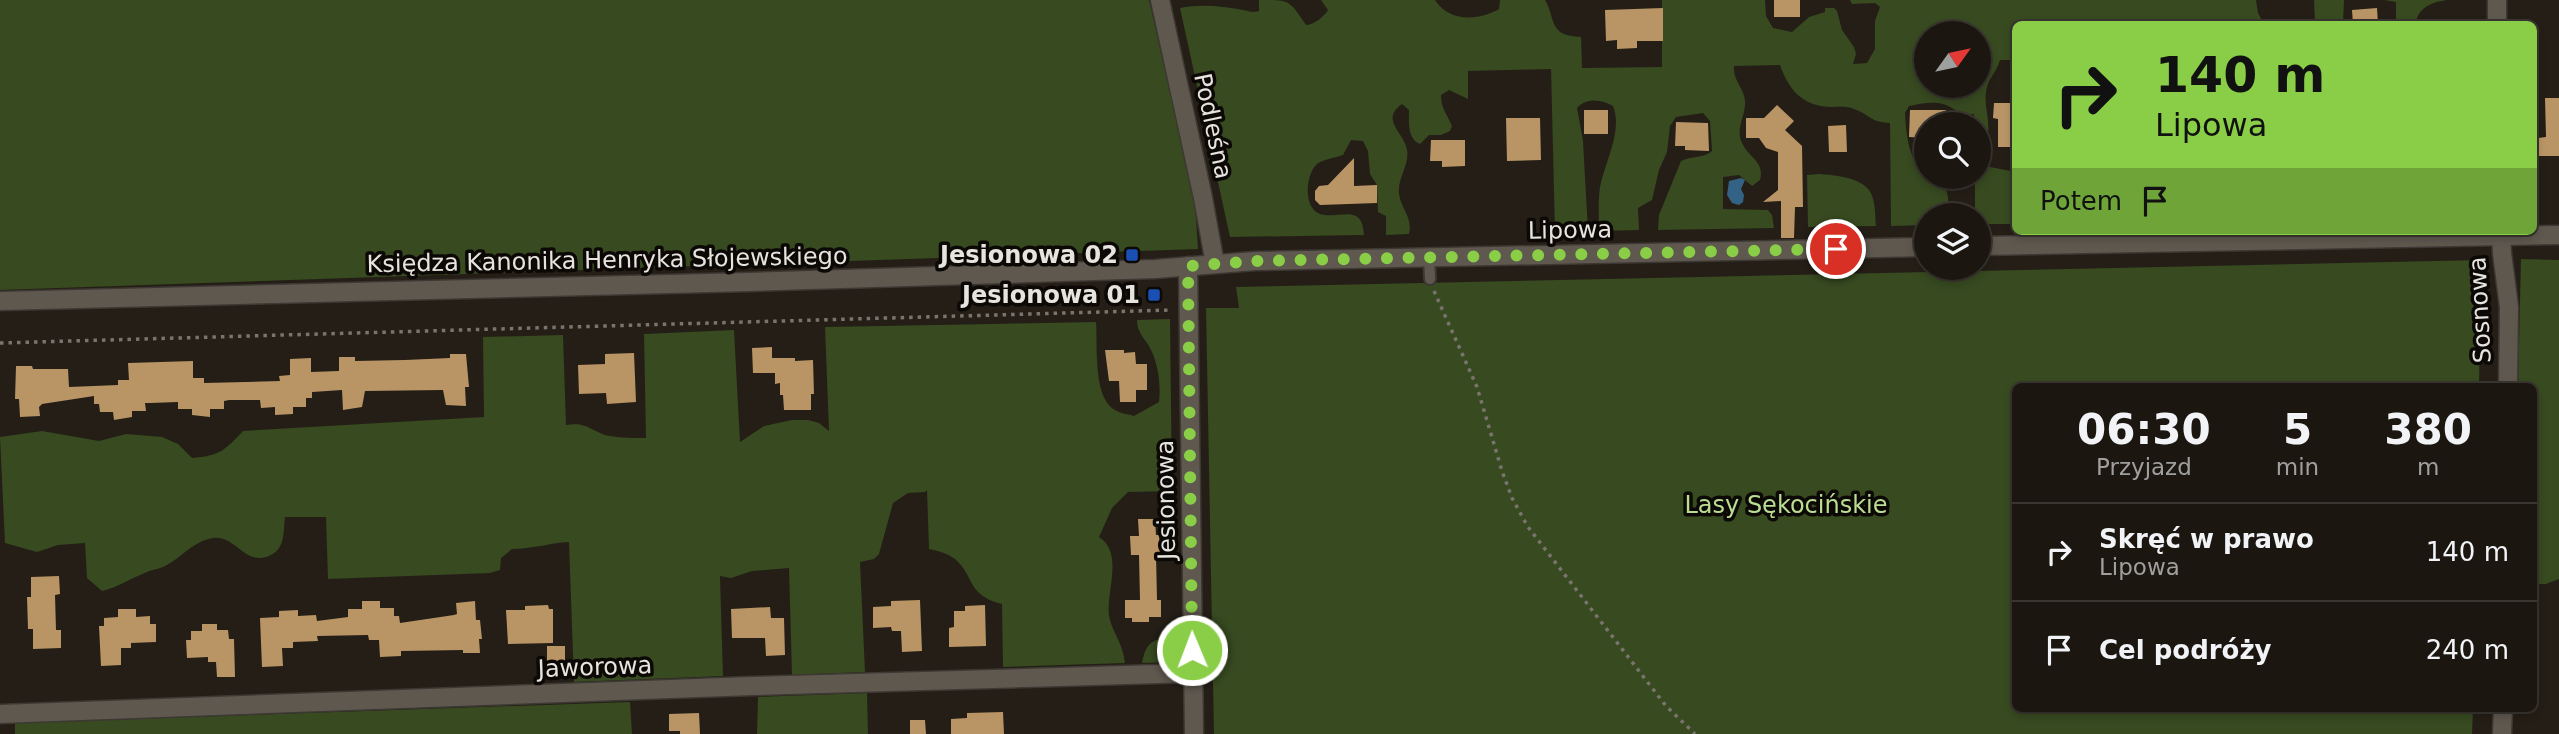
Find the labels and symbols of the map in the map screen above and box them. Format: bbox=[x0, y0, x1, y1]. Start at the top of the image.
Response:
north arrow bbox=[1914, 21, 1992, 98]
street label: Podleśna bbox=[1188, 71, 1238, 181]
street label: Lipowa bbox=[1528, 215, 1612, 245]
pin bbox=[1806, 219, 1866, 279]
place label: Jesionowa 02 bbox=[938, 241, 1118, 269]
street label: Księdza Kanonika Henryka Słojewskiego bbox=[366, 242, 848, 278]
marker: Jesionowa 02 bbox=[1124, 247, 1140, 263]
street label: Sosnowa bbox=[2463, 256, 2497, 364]
place label: Jesionowa 01 bbox=[960, 281, 1140, 309]
marker: Jesionowa 01 bbox=[1146, 287, 1162, 303]
street label: Jesionowa bbox=[1151, 440, 1181, 562]
park label: Lasy Sękocińskie bbox=[1684, 491, 1888, 519]
position arrow bbox=[1155, 613, 1229, 687]
street label: Jaworowa bbox=[535, 651, 653, 683]

